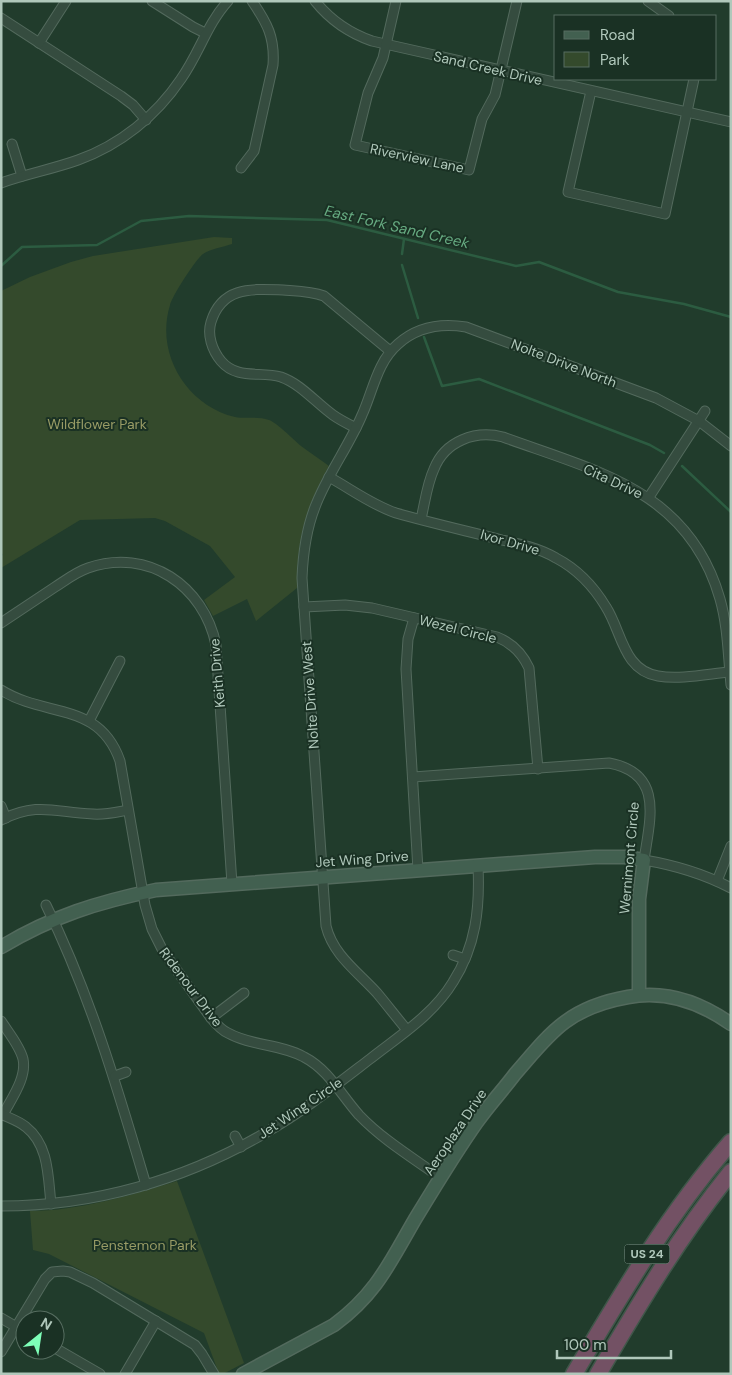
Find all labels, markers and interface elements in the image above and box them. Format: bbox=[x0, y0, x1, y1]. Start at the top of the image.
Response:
legend bbox=[554, 15, 717, 80]
text: Road bbox=[600, 25, 635, 45]
street label: Sand Creek Drive bbox=[432, 47, 544, 89]
text: Park bbox=[600, 50, 630, 70]
street label: Riverview Lane bbox=[368, 139, 466, 177]
water label: East Fork Sand Creek bbox=[323, 201, 472, 253]
street label: Nolte Drive North bbox=[509, 335, 619, 391]
park label: Wildflower Park bbox=[47, 415, 147, 433]
street label: Cita Drive bbox=[580, 459, 646, 503]
street label: Ivor Drive bbox=[478, 525, 542, 559]
street label: Wezel Circle bbox=[417, 611, 499, 647]
street label: Keith Drive bbox=[205, 638, 229, 708]
street label: Nolte Drive West bbox=[297, 641, 323, 749]
street label: Wernimont Circle bbox=[615, 801, 643, 915]
street label: Jet Wing Drive bbox=[315, 847, 409, 871]
street label: Ridenour Drive bbox=[155, 944, 227, 1030]
street label: Jet Wing Circle bbox=[254, 1073, 346, 1143]
street label: Aeroplaza Drive bbox=[419, 1085, 491, 1179]
park label: Penstemon Park bbox=[93, 1236, 197, 1254]
road number: US 24 bbox=[624, 1244, 670, 1264]
north arrow bbox=[15, 1310, 65, 1360]
text: N bbox=[38, 1313, 55, 1334]
scale bar bbox=[557, 1328, 671, 1360]
text: 100 m bbox=[564, 1335, 607, 1355]

